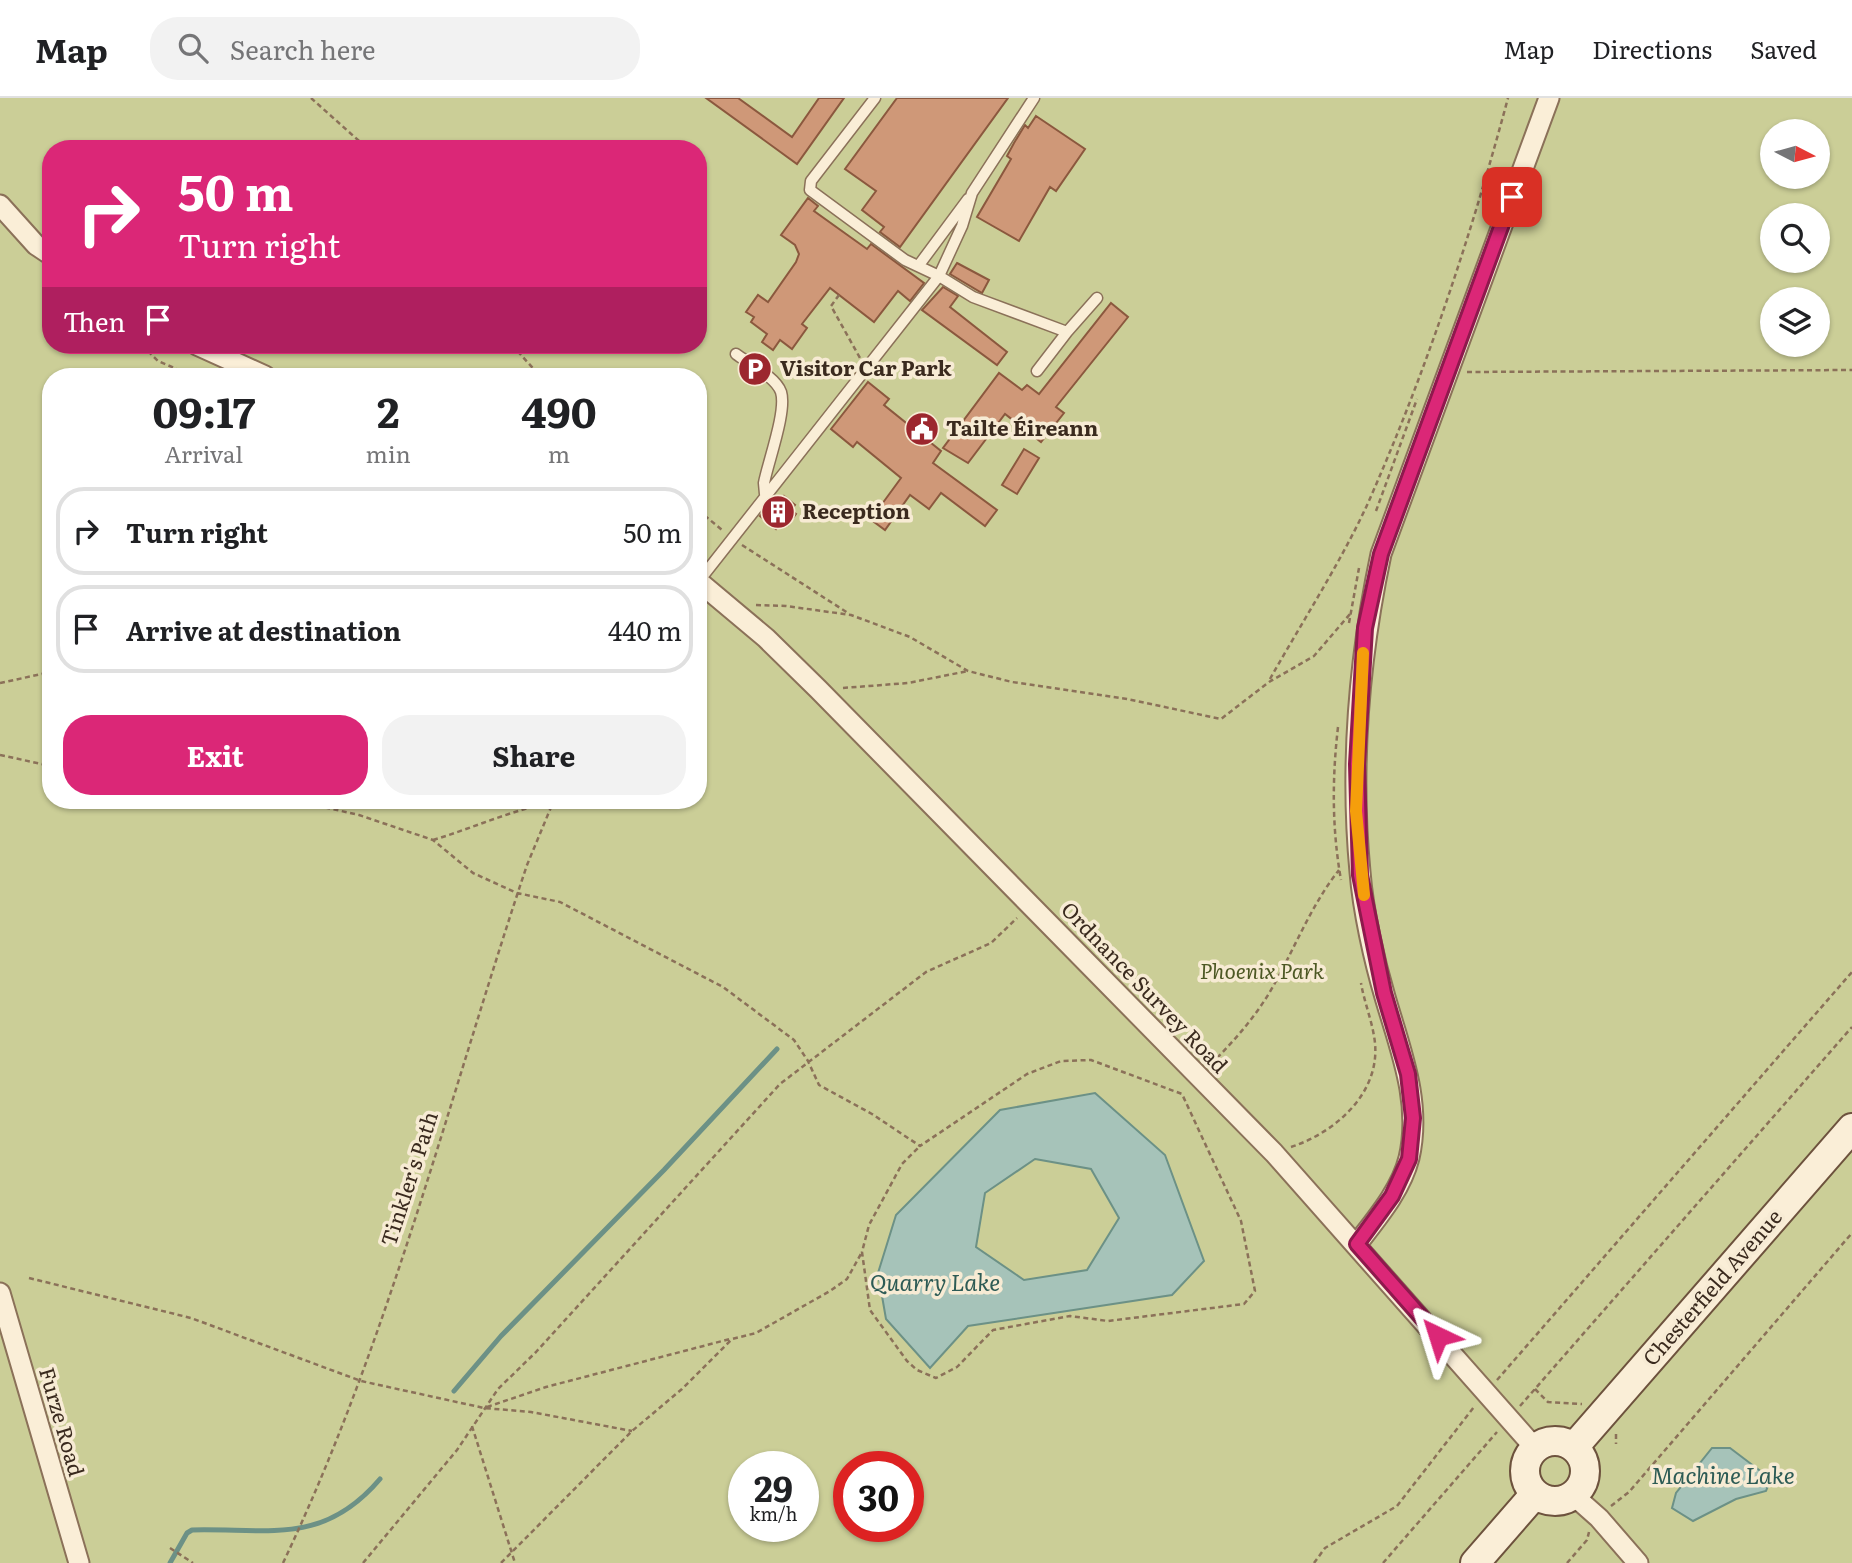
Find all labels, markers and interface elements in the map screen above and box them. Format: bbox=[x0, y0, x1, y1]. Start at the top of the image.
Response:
search box bbox=[150, 17, 640, 80]
text: Map bbox=[35, 24, 108, 73]
icon: search bbox=[174, 29, 212, 67]
text: Search here bbox=[230, 29, 376, 68]
text: Map bbox=[1503, 31, 1554, 66]
text: Directions bbox=[1592, 31, 1712, 66]
text: Saved bbox=[1750, 31, 1817, 66]
north arrow bbox=[1760, 119, 1830, 189]
map controls bbox=[1760, 119, 1830, 357]
text: 50 m bbox=[178, 153, 294, 226]
pin bbox=[1482, 167, 1542, 227]
icon: right bbox=[63, 168, 154, 259]
icon: arrive bbox=[1493, 178, 1531, 216]
button: search bbox=[1760, 203, 1830, 273]
text: Turn right bbox=[178, 220, 340, 268]
button: layers bbox=[1760, 287, 1830, 357]
text: Then bbox=[63, 301, 125, 340]
icon: arrive bbox=[139, 301, 177, 339]
parking icon: Visitor Car Park bbox=[736, 350, 774, 388]
place label: Visitor Car Park bbox=[780, 351, 952, 382]
text: 09:17 bbox=[152, 379, 255, 441]
text: 2 bbox=[377, 379, 399, 441]
text: 490 bbox=[521, 379, 597, 441]
public building icon: Tailte Éireann bbox=[903, 410, 941, 448]
place label: Tailte Éireann bbox=[946, 411, 1099, 442]
text: Arrival bbox=[165, 436, 243, 470]
text: min bbox=[366, 436, 411, 470]
text: m bbox=[548, 436, 570, 470]
building icon: Reception bbox=[759, 493, 797, 531]
place label: Reception bbox=[802, 494, 910, 525]
icon: right bbox=[67, 512, 105, 550]
text: Turn right bbox=[126, 512, 268, 551]
text: 50 m bbox=[623, 512, 682, 551]
icon: arrive bbox=[67, 610, 105, 648]
text: Arrive at destination bbox=[126, 610, 401, 649]
text: 440 m bbox=[608, 610, 682, 649]
button: Exit bbox=[63, 715, 368, 795]
button: Share bbox=[382, 715, 686, 795]
street label: Ordnance Survey Road bbox=[1055, 893, 1236, 1079]
park label: Phoenix Park bbox=[1200, 954, 1325, 985]
street label: Tinkler's Path bbox=[371, 1107, 444, 1250]
street label: Chesterfield Avenue bbox=[1634, 1201, 1788, 1372]
water label: Quarry Lake bbox=[870, 1264, 1000, 1298]
position arrow bbox=[1401, 1299, 1475, 1373]
street label: Furze Road bbox=[33, 1363, 94, 1480]
speed limit sign: 30 bbox=[833, 1451, 924, 1542]
water label: Machine Lake bbox=[1651, 1457, 1795, 1491]
text: 29 bbox=[754, 1461, 793, 1513]
text: km/h bbox=[750, 1500, 797, 1527]

